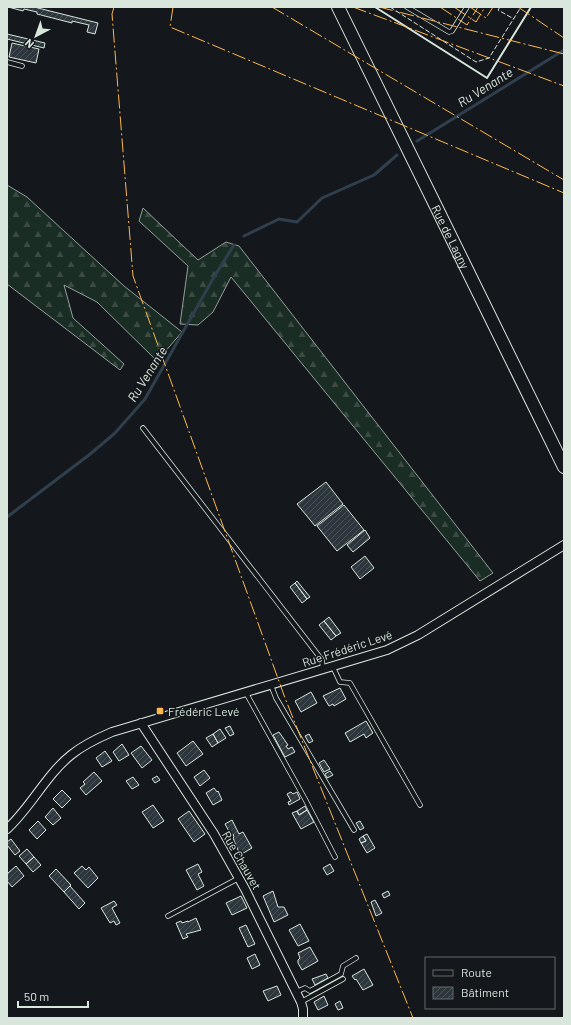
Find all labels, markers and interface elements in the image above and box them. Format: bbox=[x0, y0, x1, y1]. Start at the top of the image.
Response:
north arrow bbox=[16, 16, 56, 56]
text: N bbox=[22, 37, 36, 51]
water label: Ru Venante bbox=[454, 64, 516, 110]
street label: Rue de Lagny bbox=[429, 203, 473, 271]
water label: Ru Venante bbox=[124, 343, 170, 405]
street label: Rue Frédéric Levé bbox=[300, 627, 394, 669]
place label: Frédéric Levé bbox=[168, 704, 239, 718]
marker: Frédéric Levé bbox=[155, 706, 165, 716]
street label: Rue Chauvet bbox=[220, 828, 264, 892]
legend bbox=[425, 957, 555, 1009]
text: Route bbox=[461, 965, 492, 979]
scale bar bbox=[18, 983, 88, 1009]
text: Bâtiment bbox=[461, 985, 509, 999]
text: 50 m bbox=[24, 989, 49, 1003]

